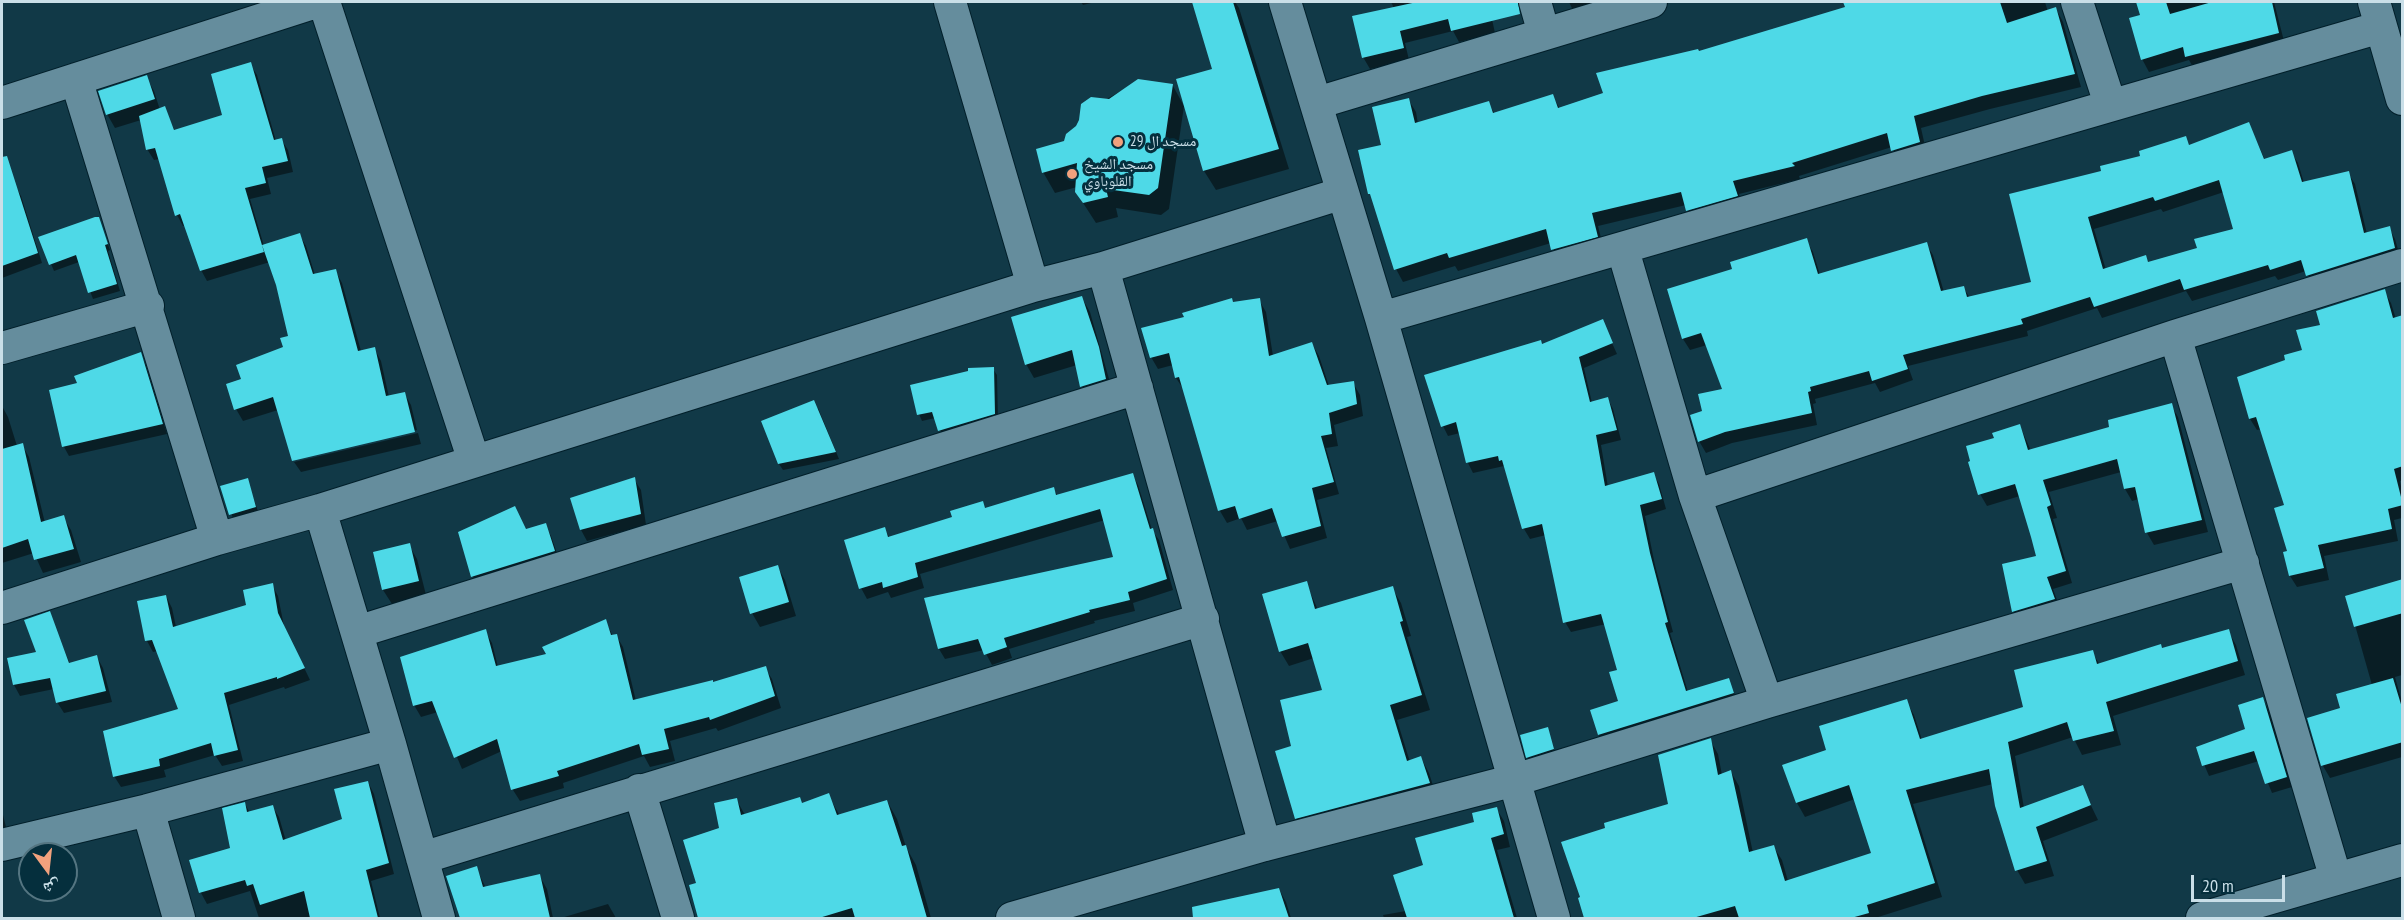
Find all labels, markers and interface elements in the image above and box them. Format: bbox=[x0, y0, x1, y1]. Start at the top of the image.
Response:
place label: مسجد ال 29 bbox=[1130, 133, 1196, 151]
marker: مسجد ال 29 bbox=[1111, 135, 1125, 149]
place label: مسجد الشيخ القلوباوي bbox=[1084, 156, 1153, 191]
marker: مسجد الشيخ القلوباوي bbox=[1065, 167, 1079, 181]
north arrow bbox=[18, 842, 78, 902]
scale bar bbox=[2194, 863, 2288, 901]
text: 20 m bbox=[2202, 874, 2234, 897]
text: ش bbox=[41, 876, 63, 899]

